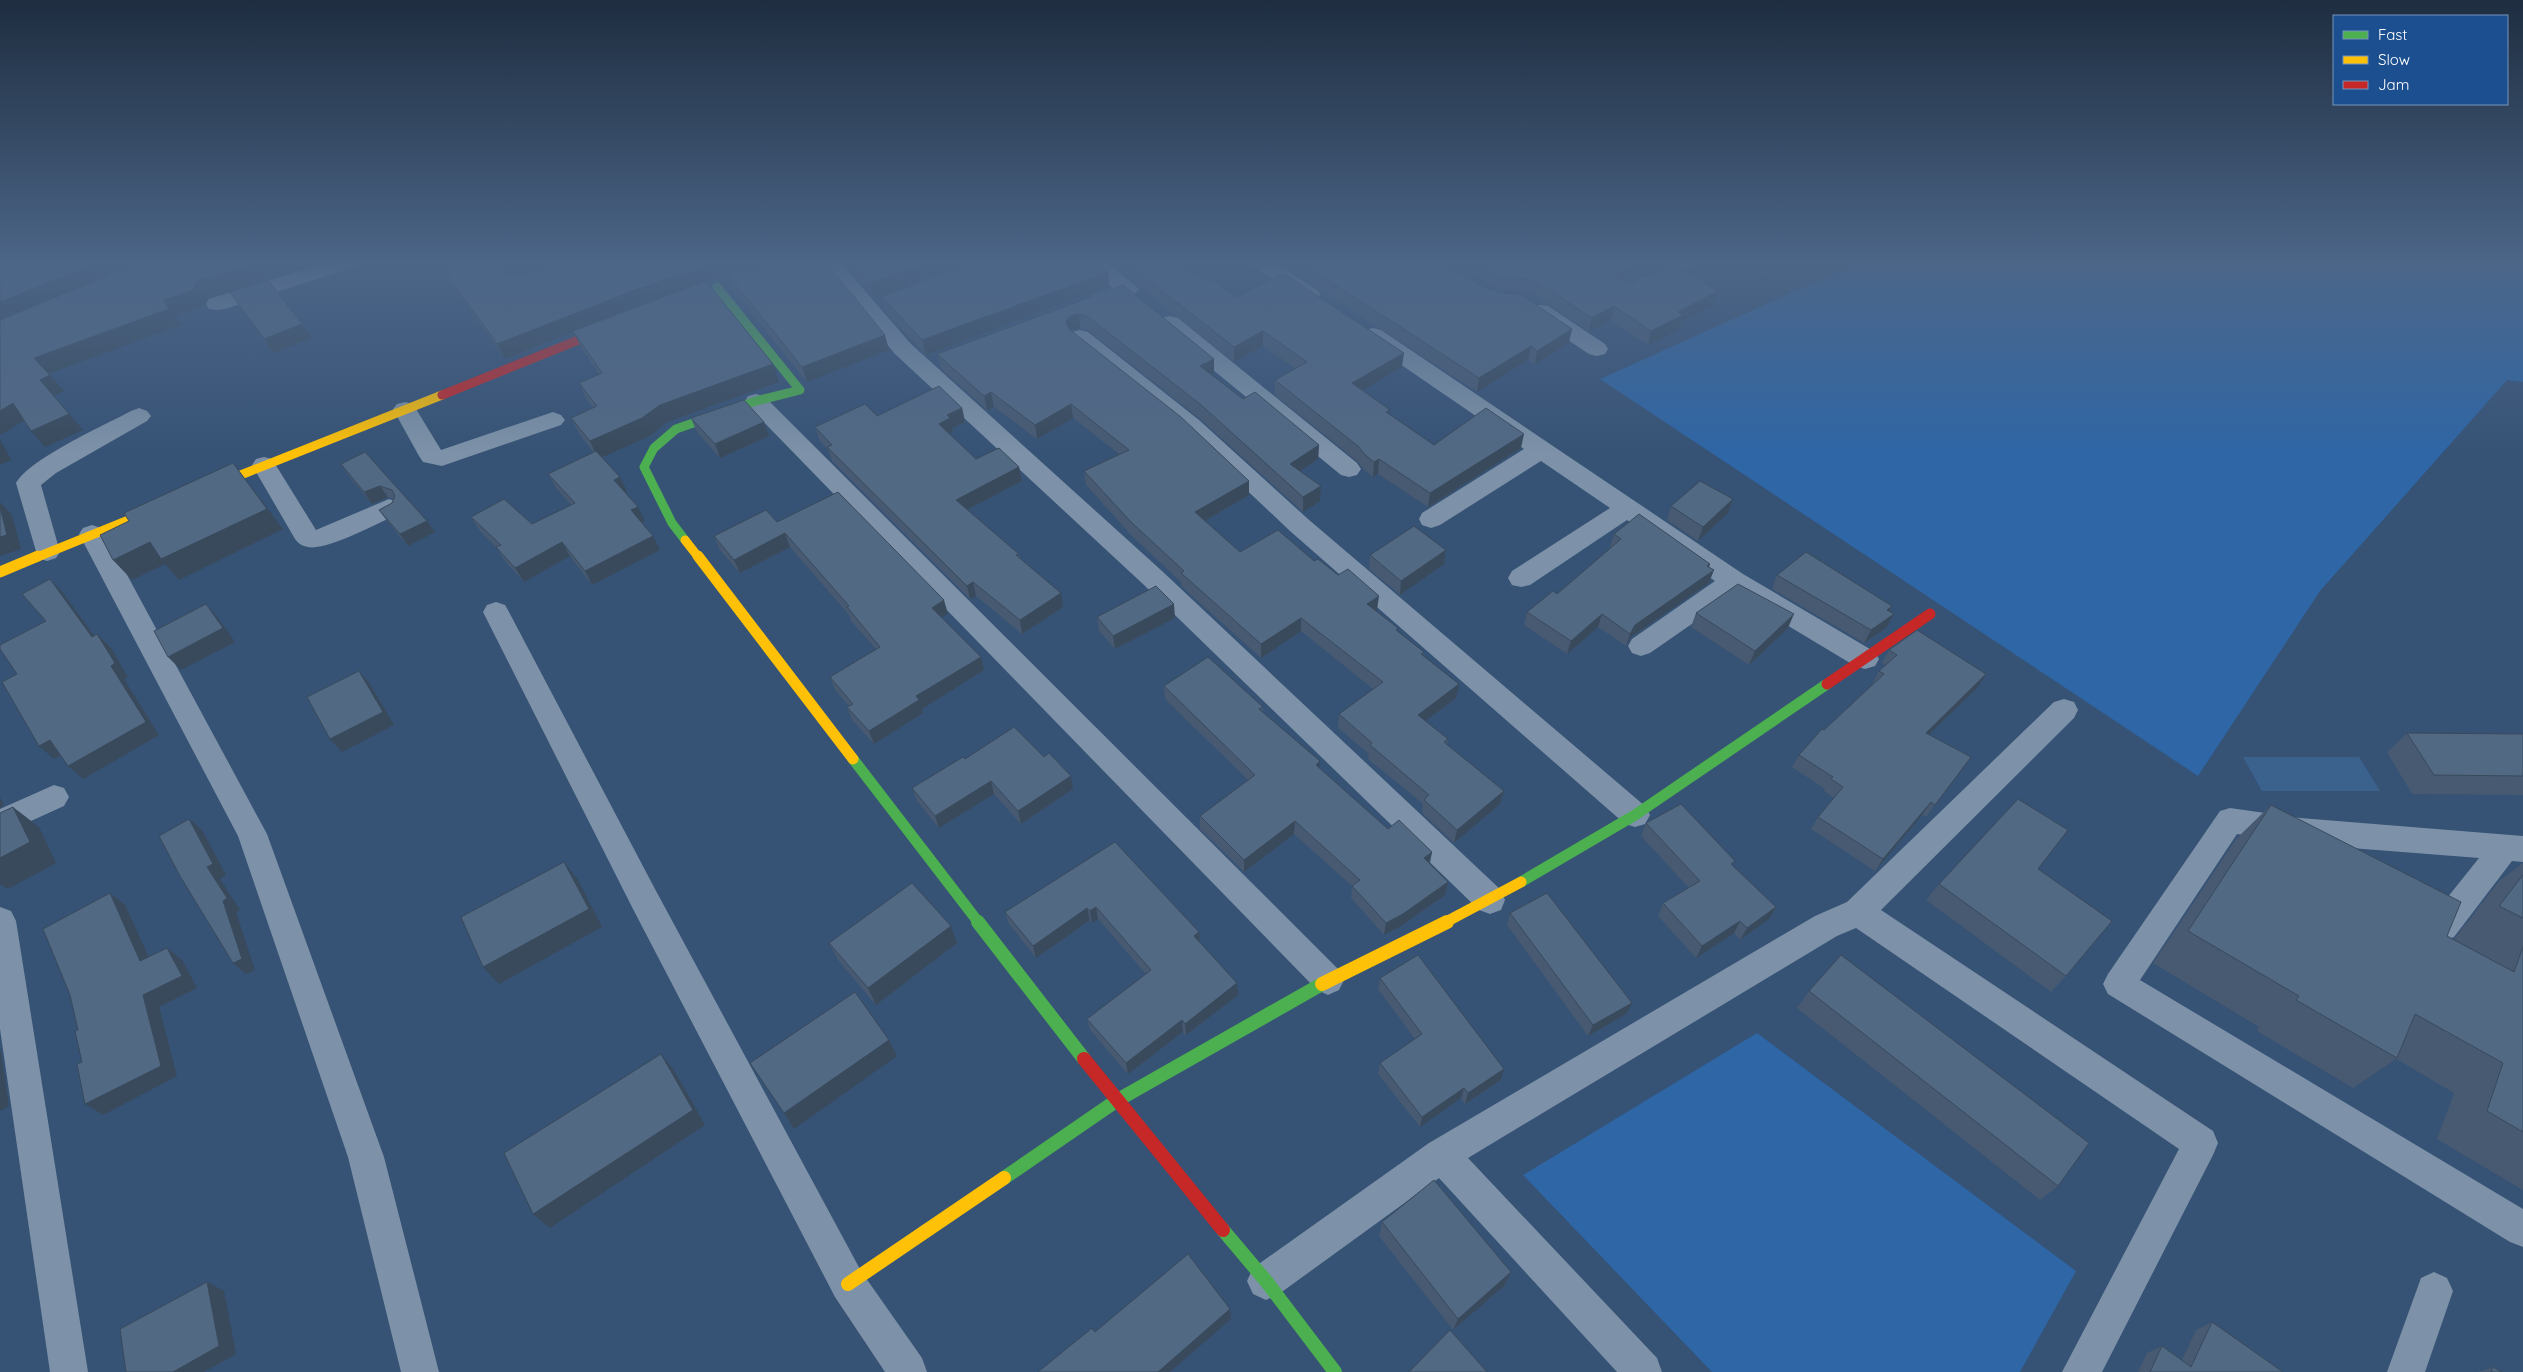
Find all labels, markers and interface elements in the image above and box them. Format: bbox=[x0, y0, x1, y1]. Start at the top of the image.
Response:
legend bbox=[2333, 15, 2508, 105]
text: Fast bbox=[2378, 25, 2407, 44]
text: Slow bbox=[2378, 50, 2410, 69]
text: Jam bbox=[2378, 75, 2409, 94]

